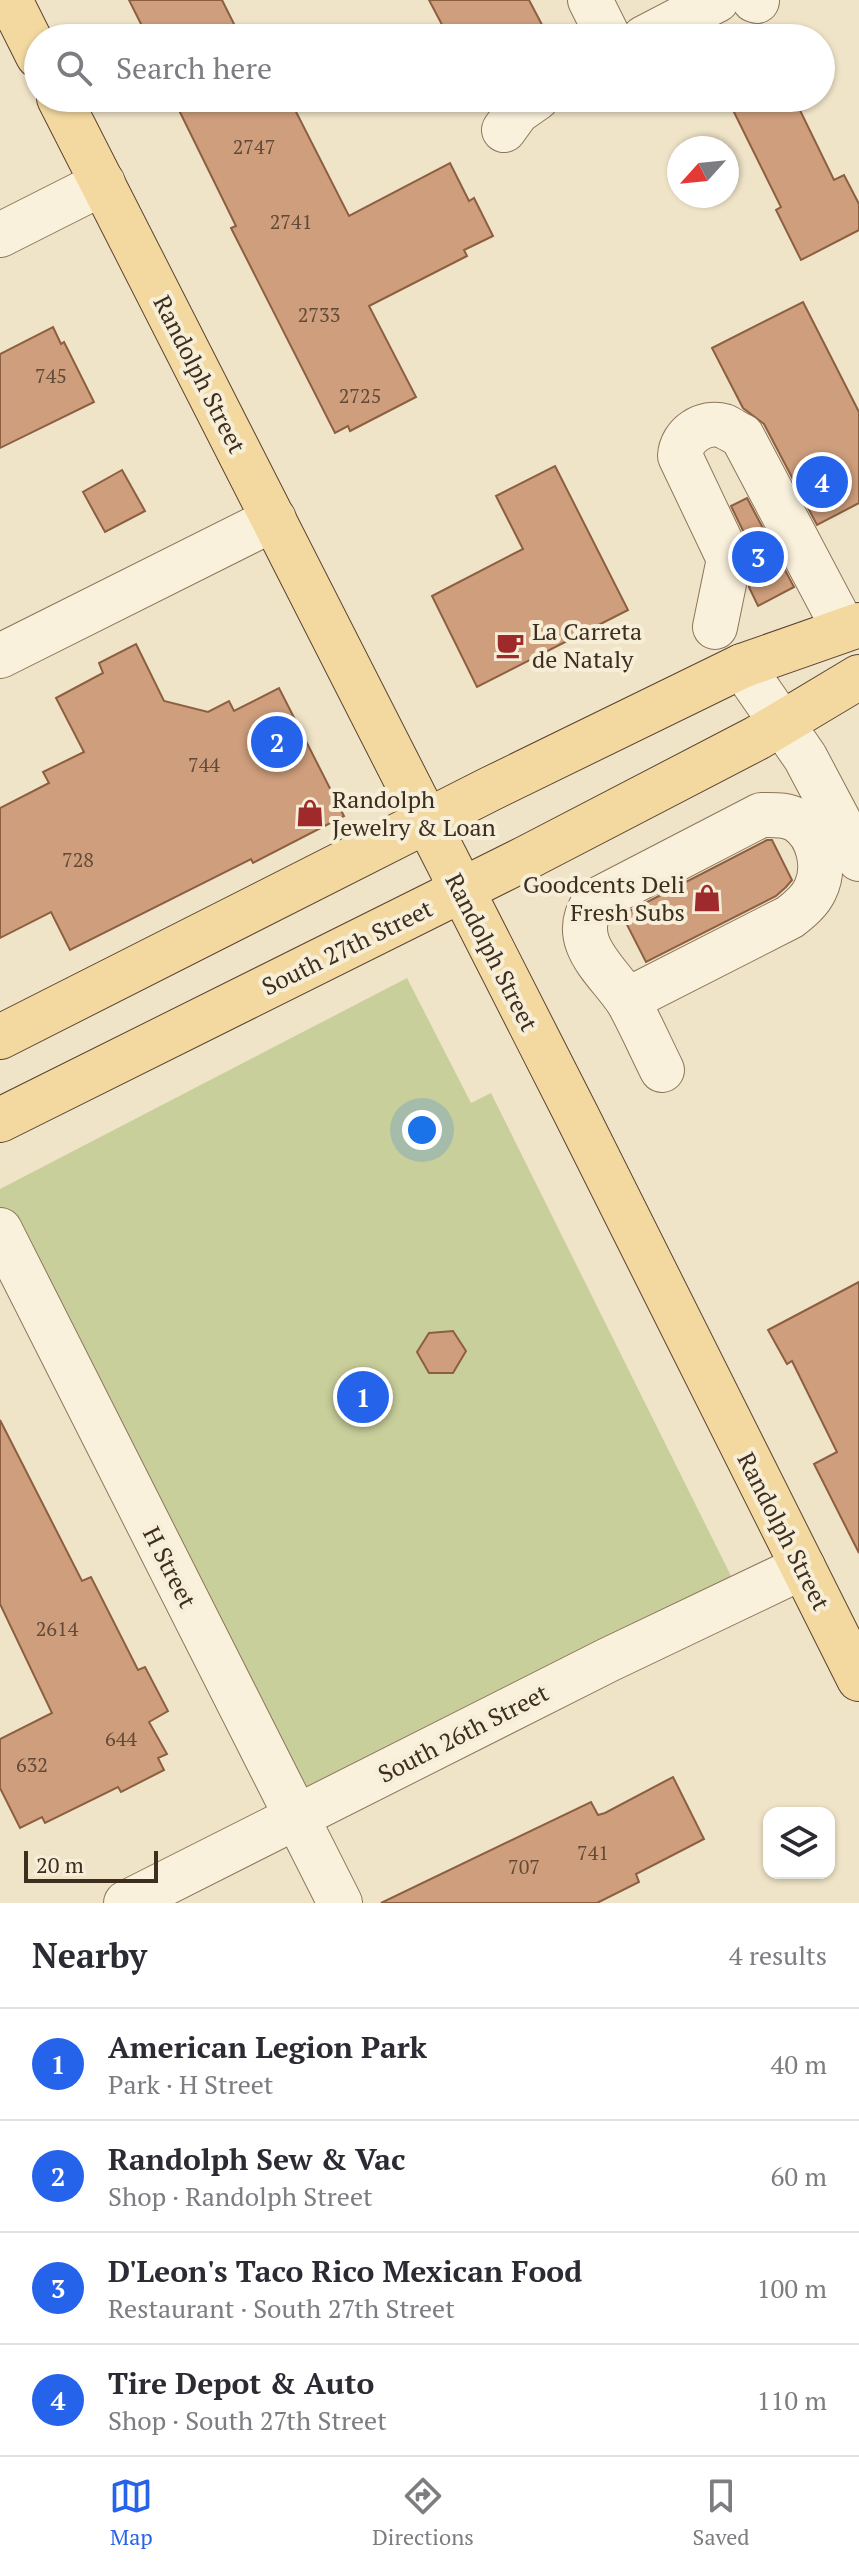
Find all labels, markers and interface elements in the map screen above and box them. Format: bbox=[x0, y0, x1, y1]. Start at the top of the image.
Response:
search box bbox=[24, 24, 835, 112]
icon: search bbox=[52, 46, 96, 90]
text: Search here bbox=[116, 48, 272, 88]
house number: 2747 bbox=[233, 133, 275, 160]
north arrow bbox=[667, 136, 739, 208]
house number: 2741 bbox=[270, 208, 312, 235]
street label: Randolph Street bbox=[146, 290, 254, 458]
house number: 2733 bbox=[298, 301, 340, 328]
house number: 745 bbox=[35, 362, 67, 389]
house number: 2725 bbox=[339, 382, 381, 409]
pin: 4 bbox=[796, 452, 848, 512]
pin: 3 bbox=[732, 527, 784, 587]
place label: La Carreta de Nataly bbox=[532, 615, 642, 675]
cafe icon: La Carreta de Nataly bbox=[495, 630, 525, 660]
pin: 2 bbox=[251, 712, 303, 772]
house number: 744 bbox=[188, 751, 220, 778]
place label: Randolph Jewelry & Loan bbox=[332, 783, 496, 843]
shop icon: Randolph Jewelry & Loan bbox=[295, 798, 325, 828]
house number: 728 bbox=[62, 846, 94, 873]
street label: Randolph Street bbox=[438, 868, 546, 1036]
place label: Goodcents Deli Fresh Subs bbox=[523, 868, 685, 928]
shop icon: Goodcents Deli Fresh Subs bbox=[692, 883, 722, 913]
street label: South 27th Street bbox=[256, 892, 438, 1002]
your location bbox=[402, 1110, 442, 1150]
pin: 1 bbox=[337, 1367, 389, 1427]
street label: Randolph Street bbox=[730, 1447, 838, 1615]
street label: H Street bbox=[136, 1521, 204, 1613]
house number: 2614 bbox=[36, 1615, 79, 1642]
street label: South 26th Street bbox=[372, 1676, 554, 1790]
house number: 644 bbox=[105, 1725, 137, 1752]
house number: 632 bbox=[16, 1751, 48, 1778]
map controls bbox=[763, 1807, 835, 1879]
button: layers bbox=[763, 1807, 835, 1879]
house number: 741 bbox=[577, 1839, 609, 1866]
scale bar bbox=[24, 1847, 158, 1883]
text: 20 m bbox=[36, 1850, 84, 1879]
house number: 707 bbox=[508, 1853, 540, 1880]
text: Nearby bbox=[32, 1933, 147, 1978]
text: 4 results bbox=[729, 1938, 827, 1972]
text: American Legion Park bbox=[108, 2027, 427, 2067]
text: 1 bbox=[51, 2047, 65, 2081]
text: 40 m bbox=[771, 2047, 827, 2081]
text: Park · H Street bbox=[108, 2067, 274, 2101]
text: Randolph Sew & Vac bbox=[108, 2139, 406, 2179]
text: 2 bbox=[51, 2159, 65, 2193]
text: 60 m bbox=[771, 2159, 827, 2193]
text: Shop · Randolph Street bbox=[108, 2179, 373, 2213]
text: D'Leon's Taco Rico Mexican Food bbox=[108, 2251, 582, 2291]
text: 3 bbox=[51, 2271, 65, 2305]
text: 100 m bbox=[757, 2271, 827, 2305]
text: Restaurant · South 27th Street bbox=[108, 2291, 455, 2325]
text: Tire Depot & Auto bbox=[108, 2363, 374, 2403]
text: 4 bbox=[51, 2383, 65, 2417]
text: 110 m bbox=[757, 2383, 827, 2417]
text: Shop · South 27th Street bbox=[108, 2403, 387, 2437]
tab: Map bbox=[109, 2474, 153, 2551]
tab: Directions bbox=[372, 2474, 474, 2551]
tab: Saved bbox=[693, 2474, 750, 2551]

